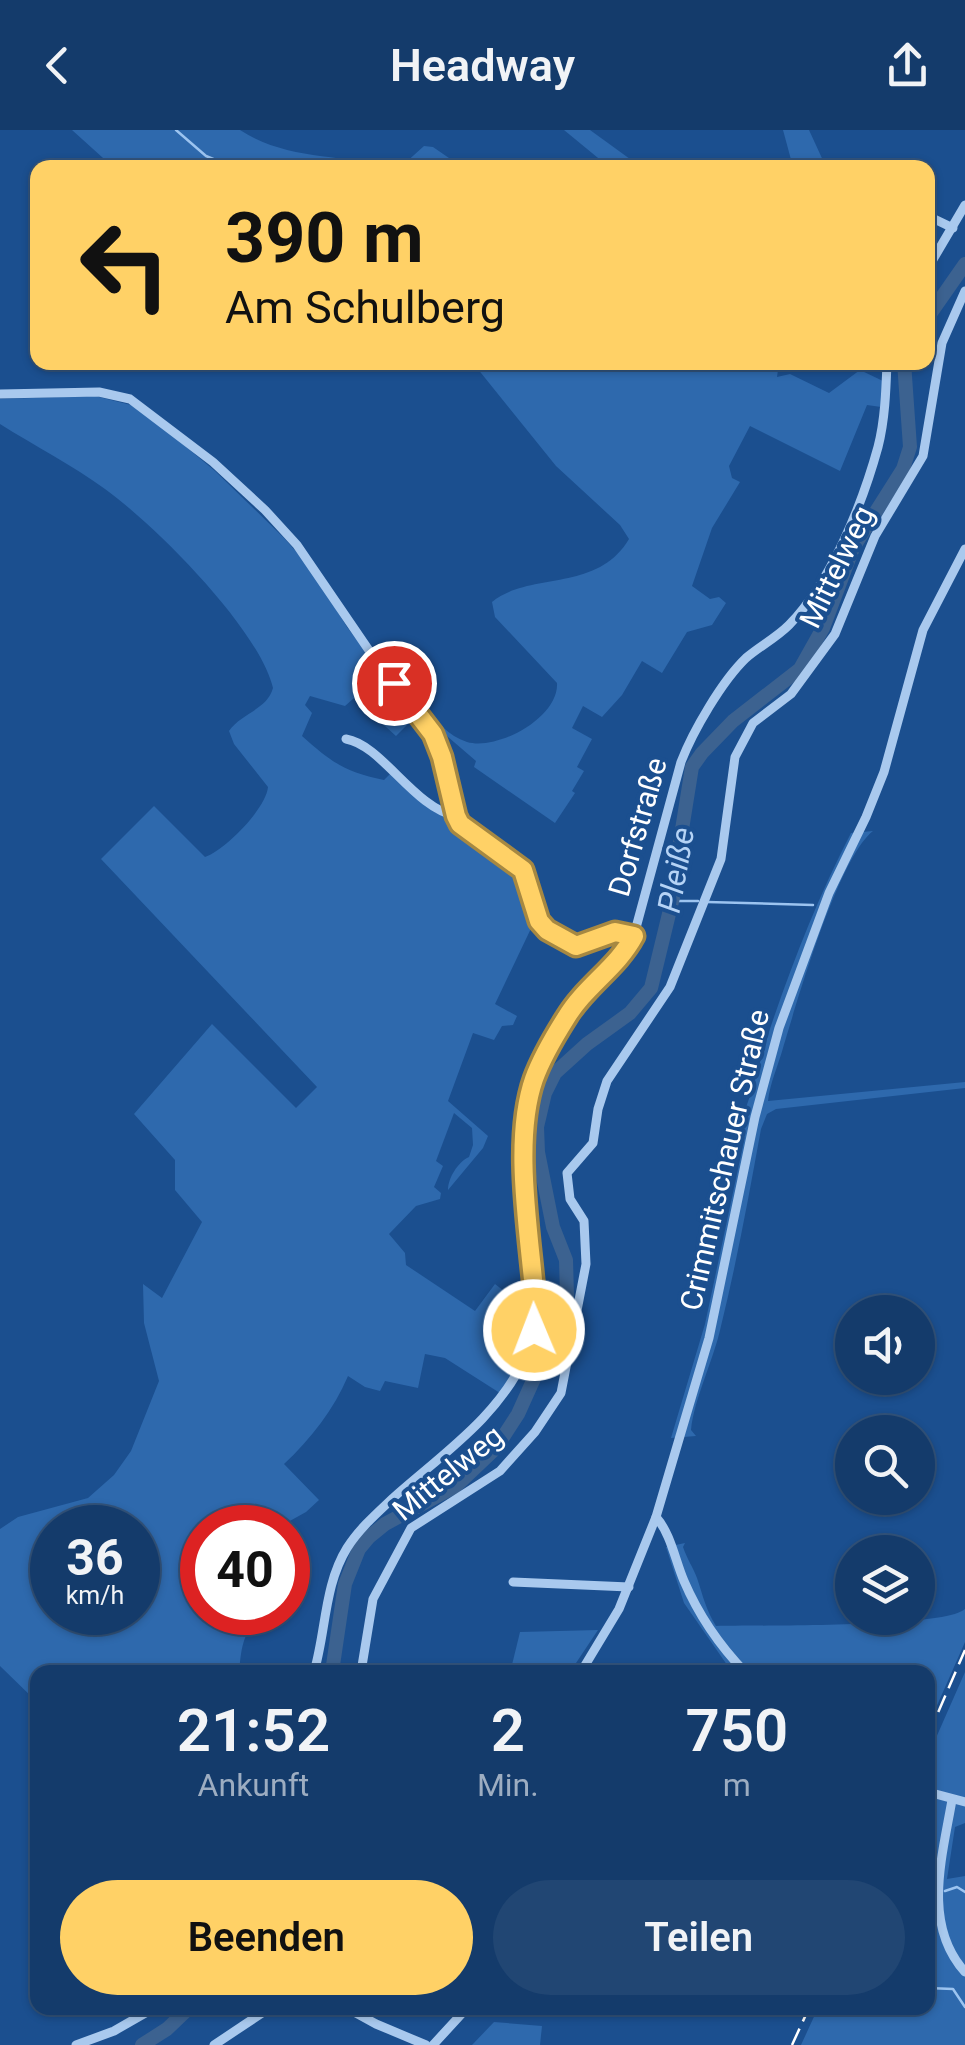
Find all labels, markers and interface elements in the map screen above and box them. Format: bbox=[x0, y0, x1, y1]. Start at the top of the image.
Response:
icon: back bbox=[30, 38, 85, 93]
icon: share bbox=[880, 38, 935, 93]
text: Headway bbox=[390, 39, 575, 92]
text: 390 m bbox=[225, 197, 424, 279]
icon: left bbox=[60, 200, 190, 330]
text: Am Schulberg bbox=[225, 281, 505, 334]
street label: Mittelweg bbox=[792, 500, 881, 634]
pin bbox=[352, 641, 437, 726]
icon: arrive bbox=[367, 656, 422, 711]
street label: Dorfstraße bbox=[601, 754, 674, 900]
water label: Pleiße bbox=[650, 824, 702, 916]
street label: Crimmitschauer Straße bbox=[673, 1006, 776, 1314]
position arrow bbox=[482, 1278, 586, 1382]
map controls bbox=[835, 1295, 935, 1635]
button: sound bbox=[835, 1295, 935, 1395]
button: search bbox=[835, 1415, 935, 1515]
street label: Mittelweg bbox=[386, 1418, 510, 1528]
speed limit sign: 40 bbox=[180, 1505, 310, 1635]
text: 36 bbox=[66, 1529, 124, 1587]
button: layers bbox=[835, 1535, 935, 1635]
text: km/h bbox=[66, 1581, 124, 1610]
text: 21:52 bbox=[177, 1695, 330, 1766]
text: 2 bbox=[491, 1695, 525, 1766]
text: 750 bbox=[685, 1695, 788, 1766]
text: Ankunft bbox=[198, 1766, 309, 1804]
text: Min. bbox=[477, 1766, 539, 1804]
text: m bbox=[723, 1766, 751, 1804]
button: Beenden bbox=[60, 1880, 473, 1995]
button: Teilen bbox=[493, 1880, 905, 1995]

